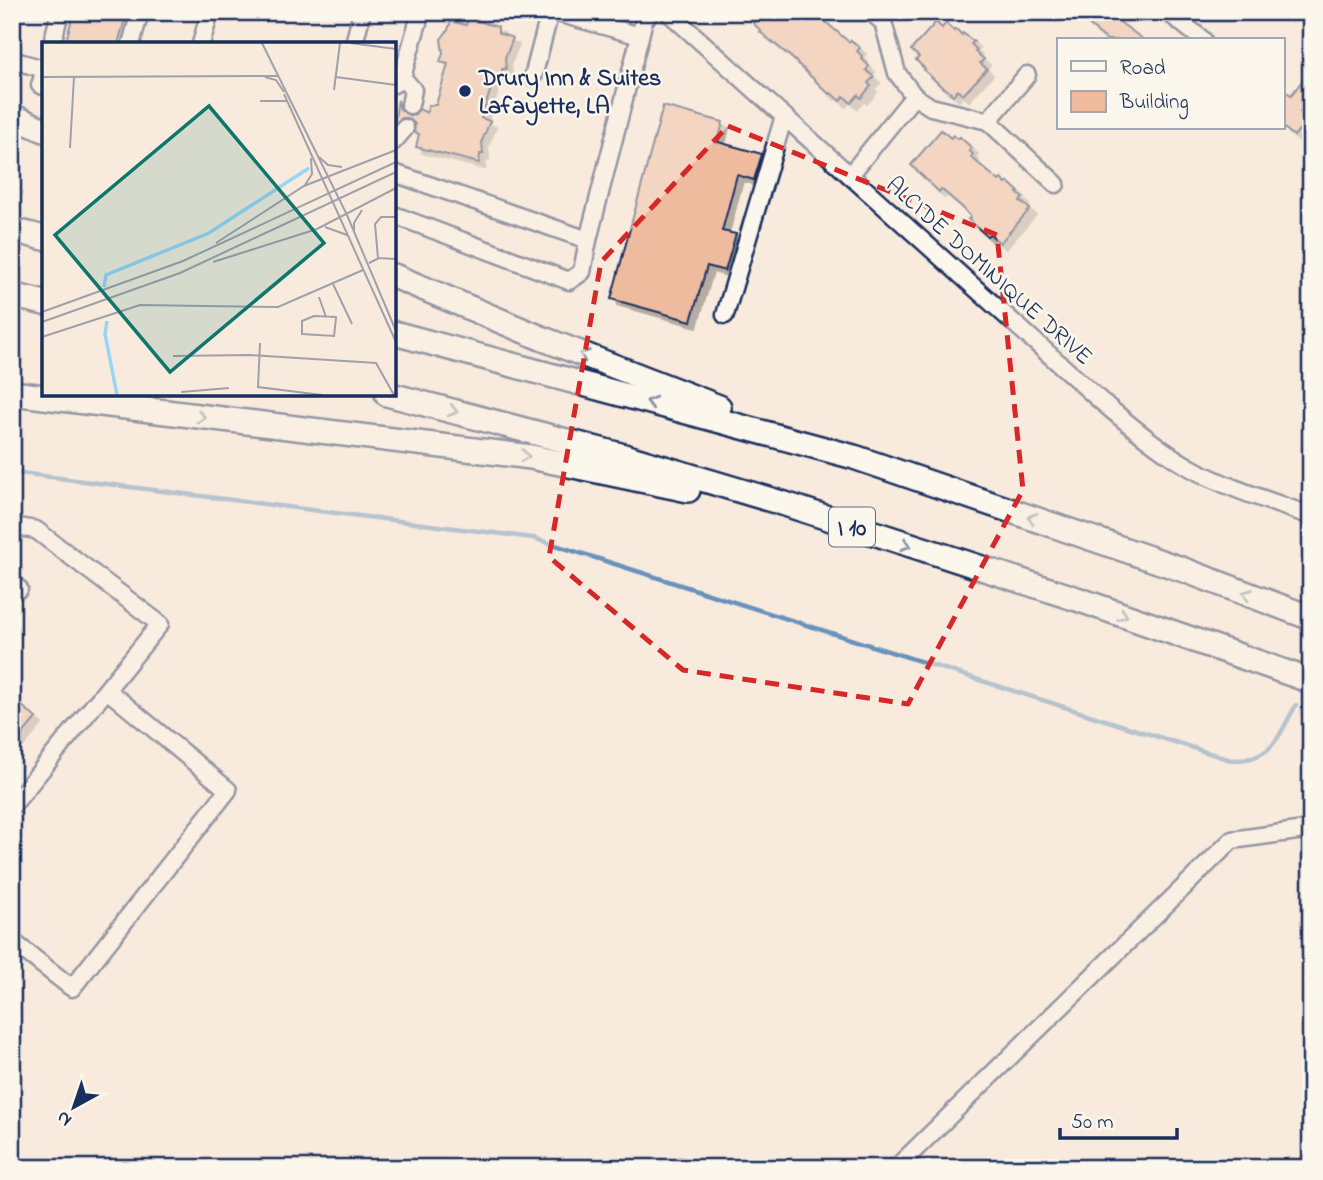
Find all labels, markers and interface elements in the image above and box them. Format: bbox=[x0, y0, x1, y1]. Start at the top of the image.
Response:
legend bbox=[1057, 38, 1284, 130]
inset map bbox=[42, 42, 396, 396]
text: Road bbox=[1120, 54, 1166, 84]
place label: Drury Inn & Suites Lafayette, LA bbox=[478, 62, 661, 126]
marker: Drury Inn & Suites Lafayette, LA bbox=[457, 83, 473, 99]
text: Building bbox=[1119, 88, 1189, 120]
street label: ALCIDE DOMINIQUE DRIVE bbox=[877, 169, 1100, 375]
one-way arrow bbox=[578, 349, 590, 363]
one-way arrow bbox=[645, 396, 657, 411]
one-way arrow bbox=[447, 403, 459, 417]
one-way arrow bbox=[196, 409, 207, 424]
one-way arrow bbox=[519, 449, 530, 464]
road number: I 10 bbox=[829, 508, 875, 547]
one-way arrow bbox=[1027, 512, 1039, 526]
one-way arrow bbox=[900, 537, 912, 551]
one-way arrow bbox=[1241, 588, 1253, 602]
one-way arrow bbox=[1116, 607, 1128, 621]
north arrow bbox=[38, 1072, 108, 1142]
scale bar bbox=[1060, 1096, 1178, 1140]
text: N bbox=[51, 1104, 78, 1133]
text: 50 m bbox=[1071, 1108, 1114, 1138]

